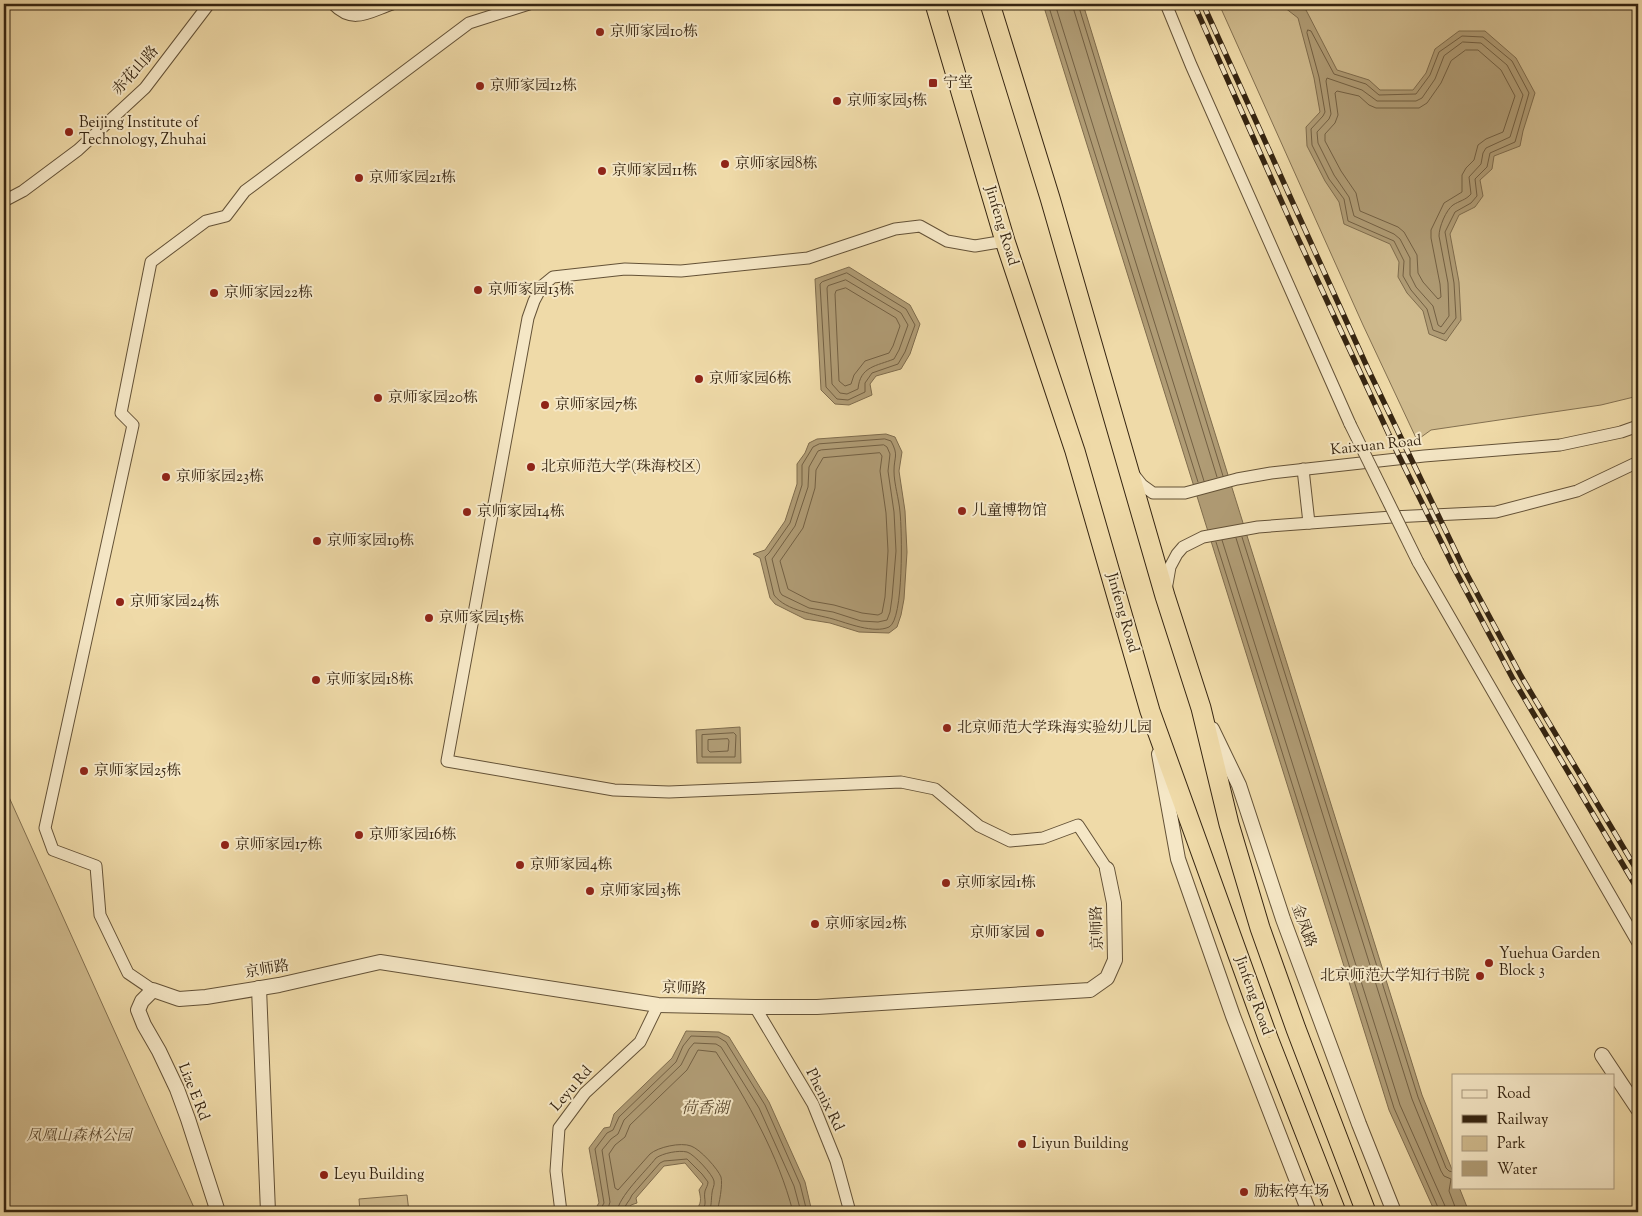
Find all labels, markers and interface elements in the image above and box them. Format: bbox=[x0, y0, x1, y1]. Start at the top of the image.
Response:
place label: 京师家园10栋 bbox=[610, 22, 698, 43]
marker: 京师家园10栋 bbox=[594, 26, 606, 38]
street label: 赤花山路 bbox=[108, 42, 164, 100]
place label: 宁堂 bbox=[943, 73, 973, 94]
place label: 京师家园12栋 bbox=[490, 76, 577, 97]
marker: 宁堂 bbox=[927, 77, 939, 89]
marker: 京师家园12栋 bbox=[474, 80, 486, 92]
place label: 京师家园5栋 bbox=[847, 91, 927, 112]
marker: 京师家园5栋 bbox=[831, 95, 843, 107]
place label: Beijing Institute of Technology, Zhuhai bbox=[79, 113, 207, 151]
marker: Beijing Institute of Technology, Zhuhai bbox=[63, 126, 75, 138]
place label: 京师家园8栋 bbox=[735, 154, 818, 175]
marker: 京师家园8栋 bbox=[719, 158, 731, 170]
place label: 京师家园11栋 bbox=[612, 161, 697, 182]
marker: 京师家园11栋 bbox=[596, 165, 608, 177]
place label: 京师家园21栋 bbox=[369, 168, 456, 189]
marker: 京师家园21栋 bbox=[353, 172, 365, 184]
street label: Jinfeng Road bbox=[979, 183, 1023, 269]
place label: 京师家园13栋 bbox=[488, 280, 574, 301]
place label: 京师家园22栋 bbox=[224, 283, 313, 304]
marker: 京师家园13栋 bbox=[472, 284, 484, 296]
marker: 京师家园22栋 bbox=[208, 287, 220, 299]
place label: 京师家园6栋 bbox=[709, 369, 791, 390]
marker: 京师家园6栋 bbox=[693, 373, 705, 385]
place label: 京师家园20栋 bbox=[388, 388, 478, 409]
marker: 京师家园20栋 bbox=[372, 392, 384, 404]
place label: 京师家园7栋 bbox=[555, 395, 638, 416]
marker: 京师家园7栋 bbox=[539, 399, 551, 411]
street label: Kaixuan Road bbox=[1329, 431, 1423, 461]
place label: 北京师范大学(珠海校区) bbox=[541, 457, 701, 478]
marker: 北京师范大学(珠海校区) bbox=[525, 461, 537, 473]
place label: 京师家园23栋 bbox=[176, 467, 264, 488]
marker: 京师家园23栋 bbox=[160, 471, 172, 483]
place label: 儿童博物馆 bbox=[972, 501, 1047, 522]
place label: 京师家园14栋 bbox=[477, 502, 565, 523]
marker: 儿童博物馆 bbox=[956, 505, 968, 517]
marker: 京师家园14栋 bbox=[461, 506, 473, 518]
place label: 京师家园19栋 bbox=[327, 531, 414, 552]
marker: 京师家园19栋 bbox=[311, 535, 323, 547]
street label: Jinfeng Road bbox=[1100, 570, 1144, 656]
place label: 京师家园24栋 bbox=[130, 592, 220, 613]
marker: 京师家园24栋 bbox=[114, 596, 126, 608]
place label: 京师家园15栋 bbox=[439, 608, 524, 629]
marker: 京师家园15栋 bbox=[423, 612, 435, 624]
place label: 京师家园18栋 bbox=[326, 670, 414, 691]
marker: 京师家园18栋 bbox=[310, 674, 322, 686]
place label: 北京师范大学珠海实验幼儿园 bbox=[957, 718, 1152, 739]
marker: 北京师范大学珠海实验幼儿园 bbox=[941, 722, 953, 734]
place label: 京师家园25栋 bbox=[94, 761, 181, 782]
marker: 京师家园25栋 bbox=[78, 765, 90, 777]
place label: 京师家园16栋 bbox=[369, 825, 457, 846]
marker: 京师家园16栋 bbox=[353, 829, 365, 841]
place label: 京师家园17栋 bbox=[235, 835, 323, 856]
marker: 京师家园17栋 bbox=[219, 839, 231, 851]
place label: 京师家园4栋 bbox=[530, 855, 613, 876]
marker: 京师家园4栋 bbox=[514, 859, 526, 871]
place label: 京师家园1栋 bbox=[956, 873, 1036, 894]
marker: 京师家园1栋 bbox=[940, 877, 952, 889]
place label: 京师家园3栋 bbox=[600, 881, 681, 902]
marker: 京师家园3栋 bbox=[584, 885, 596, 897]
street label: 金凤路 bbox=[1285, 901, 1321, 951]
street label: 京师路 bbox=[1087, 905, 1109, 951]
place label: 京师家园2栋 bbox=[825, 914, 907, 935]
marker: 京师家园2栋 bbox=[809, 918, 821, 930]
place label: 京师家园 bbox=[970, 923, 1030, 944]
marker: 京师家园 bbox=[1034, 927, 1046, 939]
place label: Yuehua Garden Block 3 bbox=[1499, 944, 1601, 982]
street label: Jinfeng Road bbox=[1229, 953, 1277, 1039]
street label: 京师路 bbox=[243, 956, 291, 984]
marker: Yuehua Garden Block 3 bbox=[1483, 957, 1495, 969]
place label: 北京师范大学知行书院 bbox=[1320, 966, 1470, 987]
marker: 北京师范大学知行书院 bbox=[1474, 970, 1486, 982]
street label: 京师路 bbox=[661, 978, 707, 1000]
street label: Lize E Rd bbox=[172, 1060, 214, 1124]
street label: Leyu Rd bbox=[546, 1061, 598, 1116]
street label: Phenix Rd bbox=[800, 1065, 848, 1135]
legend bbox=[1452, 1074, 1614, 1188]
text: Road bbox=[1497, 1084, 1531, 1105]
water label: 荷香湖 bbox=[681, 1098, 732, 1121]
text: Railway bbox=[1497, 1110, 1549, 1131]
park label: 凤凰山森林公园 bbox=[26, 1126, 133, 1147]
place label: Liyun Building bbox=[1032, 1134, 1129, 1155]
text: Park bbox=[1497, 1134, 1526, 1155]
marker: Liyun Building bbox=[1016, 1138, 1028, 1150]
text: Water bbox=[1497, 1160, 1538, 1181]
place label: Leyu Building bbox=[334, 1165, 424, 1186]
marker: Leyu Building bbox=[318, 1169, 330, 1181]
place label: 励耘停车场 bbox=[1254, 1182, 1329, 1203]
marker: 励耘停车场 bbox=[1238, 1186, 1250, 1198]

